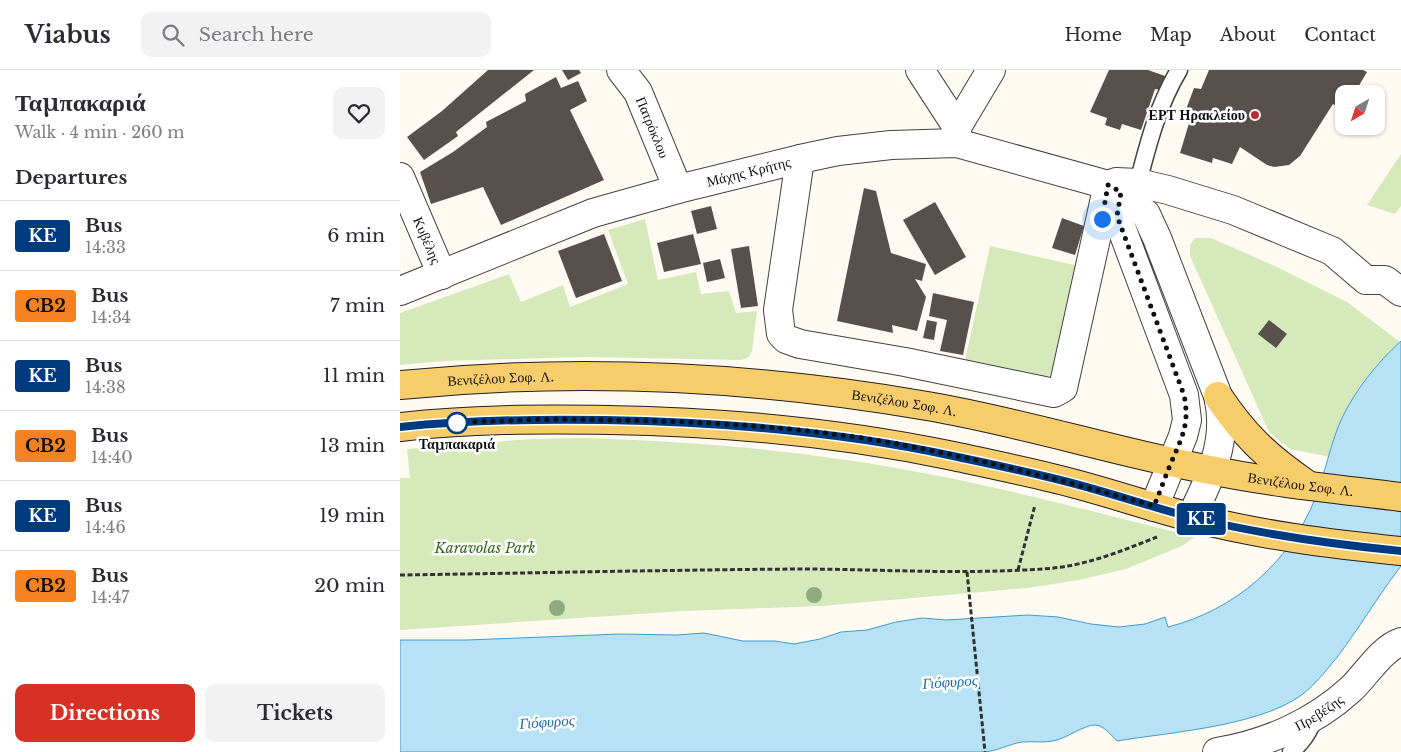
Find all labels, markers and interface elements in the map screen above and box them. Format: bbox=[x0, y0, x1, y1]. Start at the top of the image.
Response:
search box bbox=[141, 12, 491, 57]
text: Viabus bbox=[25, 20, 111, 49]
icon: search bbox=[159, 21, 187, 49]
text: Search here bbox=[199, 23, 314, 46]
text: Home bbox=[1064, 24, 1122, 46]
text: Map bbox=[1150, 24, 1192, 46]
text: About bbox=[1220, 24, 1276, 46]
text: Contact bbox=[1304, 24, 1376, 46]
north arrow bbox=[1335, 85, 1385, 135]
map controls bbox=[1335, 85, 1385, 135]
button: heart bbox=[333, 87, 385, 139]
text: Ταμπακαριά bbox=[15, 88, 146, 117]
street label: Πατρόκλου bbox=[632, 94, 673, 161]
place label: ΕΡΤ Ηρακλείου bbox=[1149, 106, 1245, 124]
marker: ΕΡΤ Ηρακλείου bbox=[1249, 109, 1261, 121]
text: Walk · 4 min · 260 m bbox=[15, 122, 185, 142]
street label: Μάχης Κρήτης bbox=[705, 153, 793, 191]
text: Departures bbox=[15, 166, 127, 189]
your location bbox=[1090, 207, 1115, 232]
text: Bus bbox=[85, 214, 122, 237]
street label: Κυβέλης bbox=[409, 214, 445, 267]
text: 6 min bbox=[327, 224, 385, 247]
text: KE bbox=[28, 225, 57, 247]
text: 14:33 bbox=[85, 237, 126, 257]
text: Bus bbox=[91, 284, 128, 307]
text: 7 min bbox=[330, 294, 385, 317]
text: CB2 bbox=[25, 295, 66, 317]
text: 14:34 bbox=[91, 307, 131, 327]
text: Bus bbox=[85, 354, 122, 377]
text: 11 min bbox=[323, 364, 385, 387]
text: KE bbox=[28, 365, 57, 387]
street label: Βενιζέλου Σοφ. Λ. bbox=[447, 367, 554, 390]
text: 14:38 bbox=[85, 377, 126, 397]
street label: Βενιζέλου Σοφ. Λ. bbox=[850, 385, 959, 420]
marker: Ταμπακαριά bbox=[446, 412, 468, 434]
text: Bus bbox=[91, 424, 128, 447]
text: 13 min bbox=[319, 434, 385, 457]
text: CB2 bbox=[25, 435, 66, 457]
place label: Ταμπακαριά bbox=[419, 435, 495, 453]
text: 14:40 bbox=[91, 447, 133, 467]
street label: Βενιζέλου Σοφ. Λ. bbox=[1246, 468, 1355, 500]
text: Bus bbox=[85, 494, 122, 517]
line badge: KE bbox=[1178, 503, 1224, 535]
text: 19 min bbox=[319, 504, 385, 527]
text: KE bbox=[28, 505, 57, 527]
text: KE bbox=[1187, 508, 1215, 530]
text: 14:46 bbox=[85, 517, 126, 537]
park label: Karavolas Park bbox=[434, 539, 535, 557]
text: Bus bbox=[91, 564, 128, 587]
text: 20 min bbox=[314, 574, 385, 597]
text: CB2 bbox=[25, 575, 66, 597]
text: 14:47 bbox=[91, 587, 129, 607]
water label: Γιόφυρος bbox=[921, 670, 979, 693]
button: Directions bbox=[15, 684, 195, 742]
button: Tickets bbox=[205, 684, 385, 742]
street label: Πρεβέζης bbox=[1292, 690, 1347, 735]
water label: Γιόφυρος bbox=[518, 710, 576, 733]

